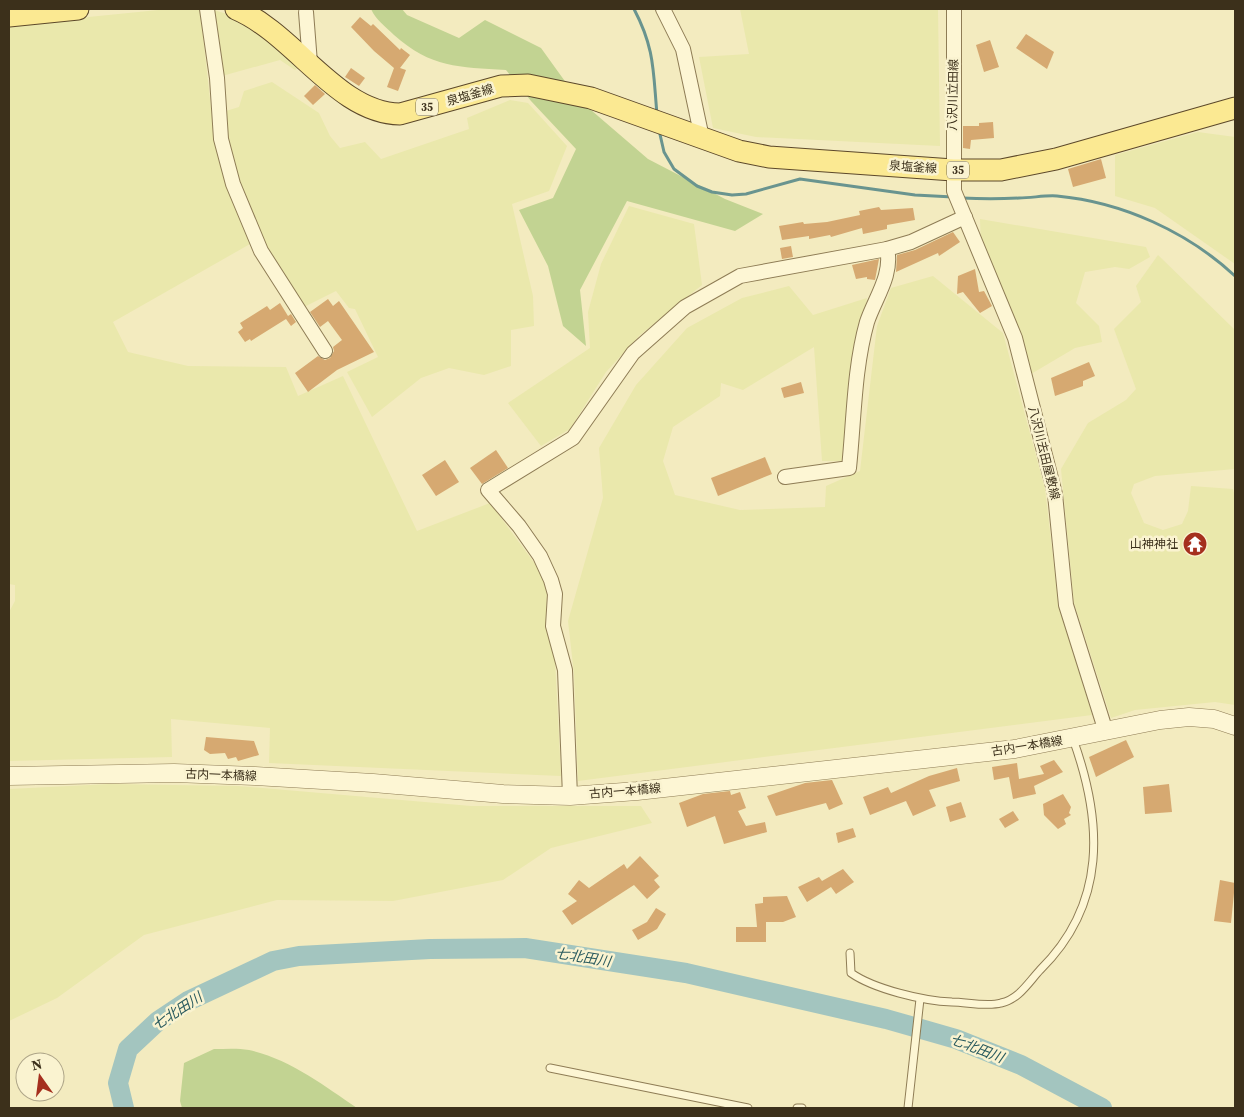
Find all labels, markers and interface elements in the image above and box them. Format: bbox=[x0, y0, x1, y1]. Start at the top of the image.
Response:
street label: 八沢川立田線 bbox=[944, 59, 962, 131]
street label: 泉塩釜線 bbox=[445, 81, 495, 109]
road number: 35 bbox=[416, 98, 438, 115]
street label: 泉塩釜線 bbox=[888, 157, 938, 177]
road number: 35 bbox=[947, 162, 969, 178]
street label: 八沢川去田屋敷線 bbox=[1025, 404, 1063, 502]
temple icon: 山神神社 bbox=[1182, 531, 1208, 557]
place label: 山神神社 bbox=[1130, 536, 1178, 552]
street label: 古内一本橋線 bbox=[990, 732, 1064, 760]
street label: 古内一本橋線 bbox=[185, 766, 257, 784]
street label: 古内一本橋線 bbox=[588, 780, 662, 802]
water label: 七北田川 bbox=[554, 943, 614, 972]
water label: 七北田川 bbox=[148, 986, 208, 1035]
water label: 七北田川 bbox=[947, 1029, 1009, 1068]
north arrow bbox=[15, 1052, 65, 1102]
text: N bbox=[29, 1053, 44, 1075]

